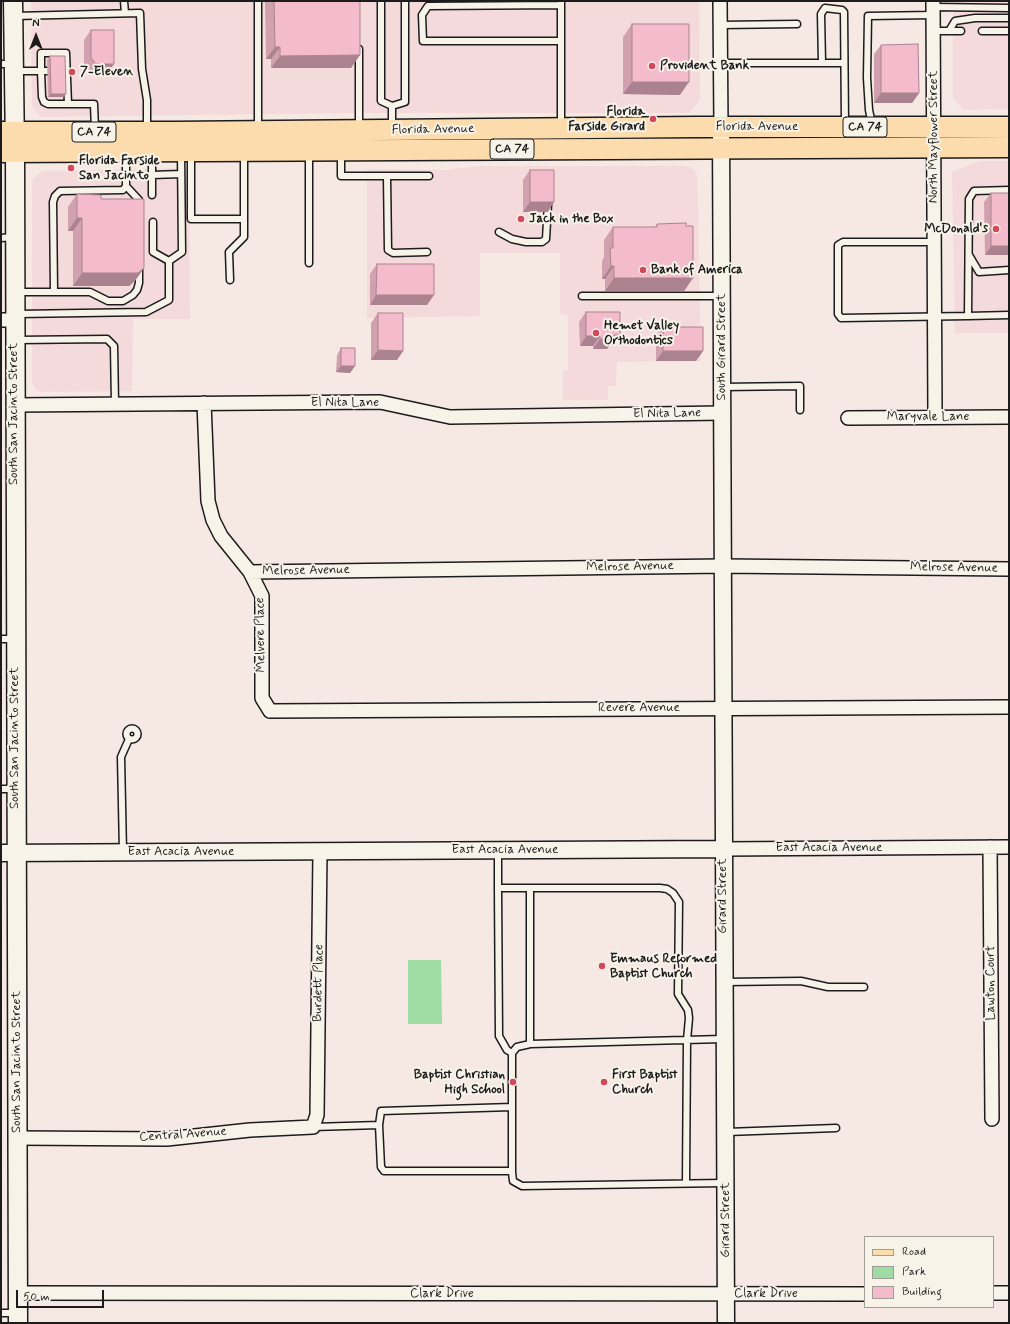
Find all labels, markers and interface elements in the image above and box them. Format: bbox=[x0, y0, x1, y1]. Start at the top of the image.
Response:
north arrow bbox=[16, 16, 56, 56]
text: N bbox=[32, 17, 40, 31]
place label: Provident Bank bbox=[660, 58, 749, 74]
marker: Provident Bank bbox=[647, 61, 657, 71]
place label: 7-Eleven bbox=[80, 64, 133, 80]
marker: 7-Eleven bbox=[67, 67, 77, 77]
street label: North Mayflower Street bbox=[926, 71, 942, 203]
place label: Florida Farside Girard bbox=[568, 104, 645, 135]
marker: Florida Farside Girard bbox=[648, 114, 658, 124]
road number: CA 74 bbox=[843, 117, 887, 137]
street label: Florida Avenue bbox=[716, 119, 798, 135]
street label: Florida Avenue bbox=[392, 121, 474, 139]
road number: CA 74 bbox=[72, 122, 116, 142]
road number: CA 74 bbox=[490, 139, 534, 159]
place label: Florida Farside San Jacinto bbox=[79, 153, 160, 184]
marker: Florida Farside San Jacinto bbox=[66, 163, 76, 173]
place label: Jack in the Box bbox=[529, 211, 613, 227]
marker: Jack in the Box bbox=[516, 214, 526, 224]
place label: McDonald's bbox=[924, 221, 988, 237]
marker: McDonald's bbox=[991, 224, 1001, 234]
place label: Bank of America bbox=[651, 262, 743, 278]
marker: Bank of America bbox=[638, 265, 648, 275]
street label: South Girard Street bbox=[714, 293, 730, 401]
place label: Hemet Valley Orthodontics bbox=[604, 318, 679, 349]
marker: Hemet Valley Orthodontics bbox=[591, 328, 601, 338]
street label: South San Jacinto Street bbox=[6, 343, 22, 485]
street label: El Nita Lane bbox=[311, 395, 379, 411]
street label: El Nita Lane bbox=[633, 406, 701, 422]
street label: Maryvale Lane bbox=[887, 409, 969, 425]
street label: Melrose Avenue bbox=[586, 558, 674, 576]
street label: Melrose Avenue bbox=[910, 559, 998, 577]
street label: Melrose Avenue bbox=[262, 562, 350, 580]
street label: Melvere Place bbox=[253, 597, 269, 673]
street label: South San Jacinto Street bbox=[7, 667, 23, 809]
street label: Revere Avenue bbox=[598, 700, 680, 716]
street label: East Acacia Avenue bbox=[776, 840, 882, 856]
street label: East Acacia Avenue bbox=[452, 842, 558, 858]
street label: East Acacia Avenue bbox=[128, 844, 234, 860]
street label: Girard Street bbox=[715, 858, 731, 934]
street label: Burdett Place bbox=[311, 944, 327, 1022]
street label: Lawton Court bbox=[983, 945, 999, 1021]
place label: Emmaus Reformed Baptist Church bbox=[610, 951, 717, 982]
marker: Emmaus Reformed Baptist Church bbox=[597, 961, 607, 971]
street label: South San Jacinto Street bbox=[9, 991, 25, 1133]
place label: Baptist Christian High School bbox=[414, 1067, 505, 1098]
place label: First Baptist Church bbox=[612, 1067, 678, 1098]
marker: Baptist Christian High School bbox=[508, 1077, 518, 1087]
marker: First Baptist Church bbox=[599, 1077, 609, 1087]
street label: Central Avenue bbox=[139, 1124, 227, 1146]
street label: Girard Street bbox=[718, 1182, 734, 1258]
legend bbox=[864, 1236, 994, 1308]
text: Road bbox=[902, 1244, 926, 1260]
text: Park bbox=[902, 1264, 926, 1280]
scale bar bbox=[18, 1282, 106, 1308]
text: Building bbox=[902, 1284, 942, 1300]
street label: Clark Drive bbox=[410, 1286, 474, 1302]
street label: Clark Drive bbox=[734, 1286, 798, 1302]
text: 50 m bbox=[23, 1289, 50, 1305]

